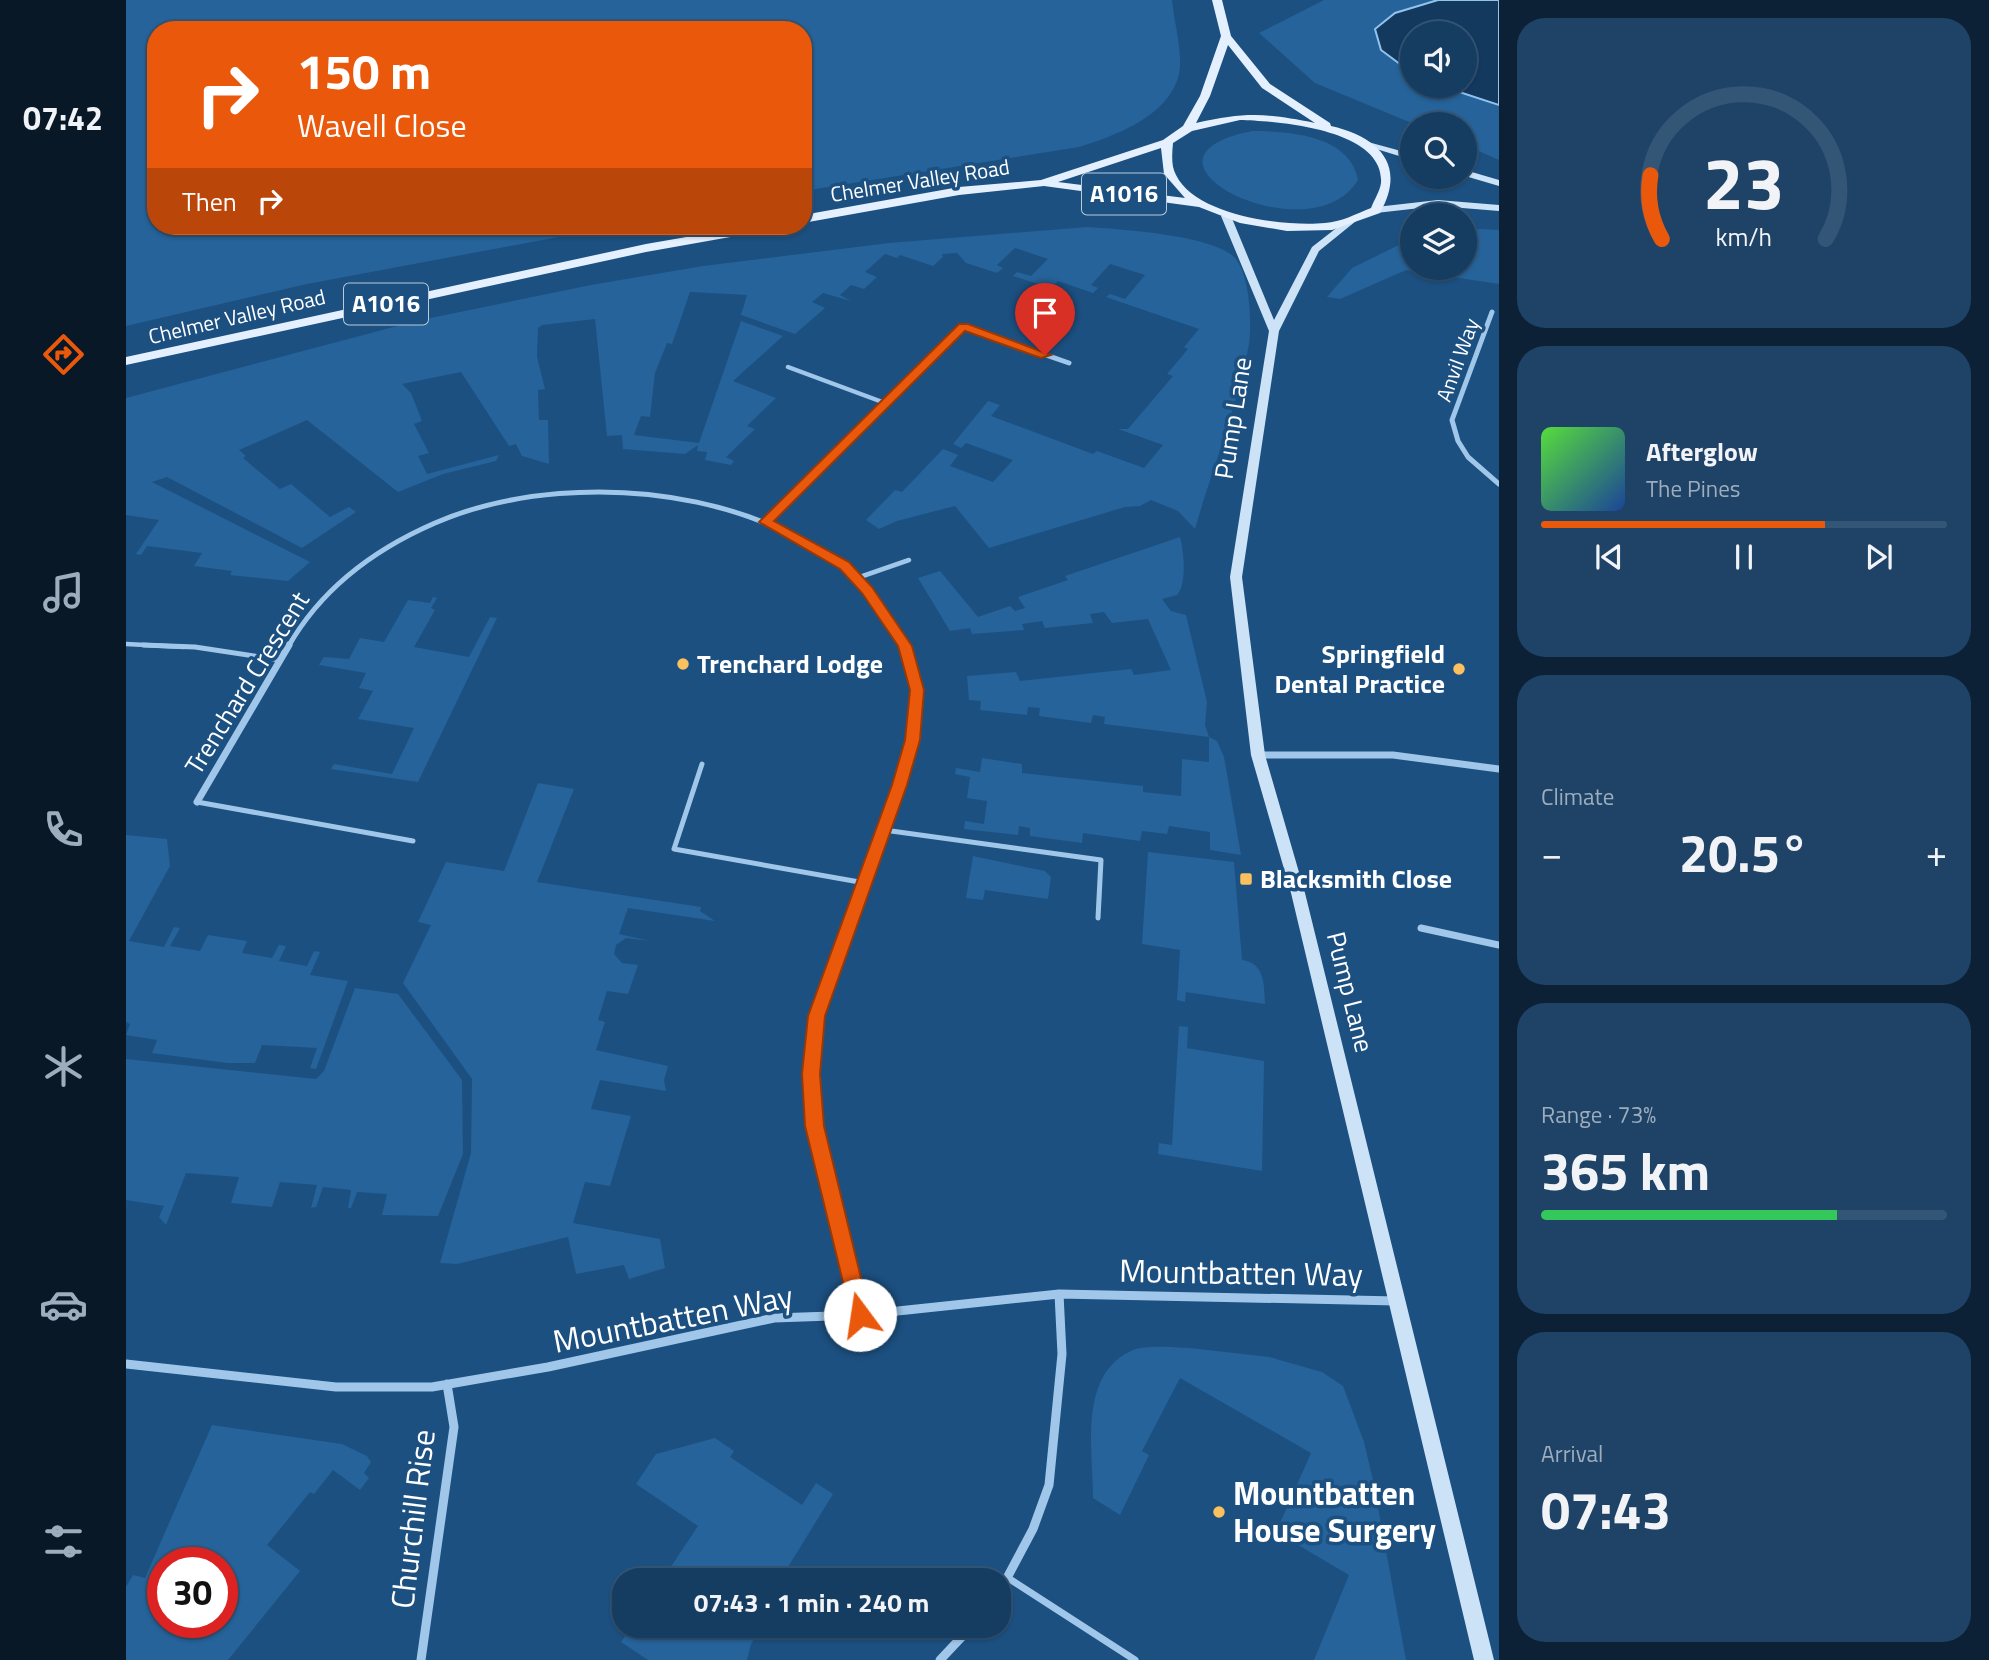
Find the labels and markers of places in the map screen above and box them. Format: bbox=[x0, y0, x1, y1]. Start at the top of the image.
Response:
pin bbox=[1015, 283, 1075, 355]
place label: Springfield Dental Practice bbox=[1274, 634, 1445, 703]
place label: Trenchard Lodge bbox=[697, 644, 883, 683]
marker: Trenchard Lodge bbox=[675, 656, 691, 672]
marker: Springfield Dental Practice bbox=[1451, 661, 1467, 677]
place label: Blacksmith Close bbox=[1260, 859, 1452, 898]
marker: Blacksmith Close bbox=[1238, 871, 1254, 887]
place label: Mountbatten House Surgery bbox=[1233, 1469, 1436, 1554]
marker: Mountbatten House Surgery bbox=[1211, 1504, 1227, 1520]

